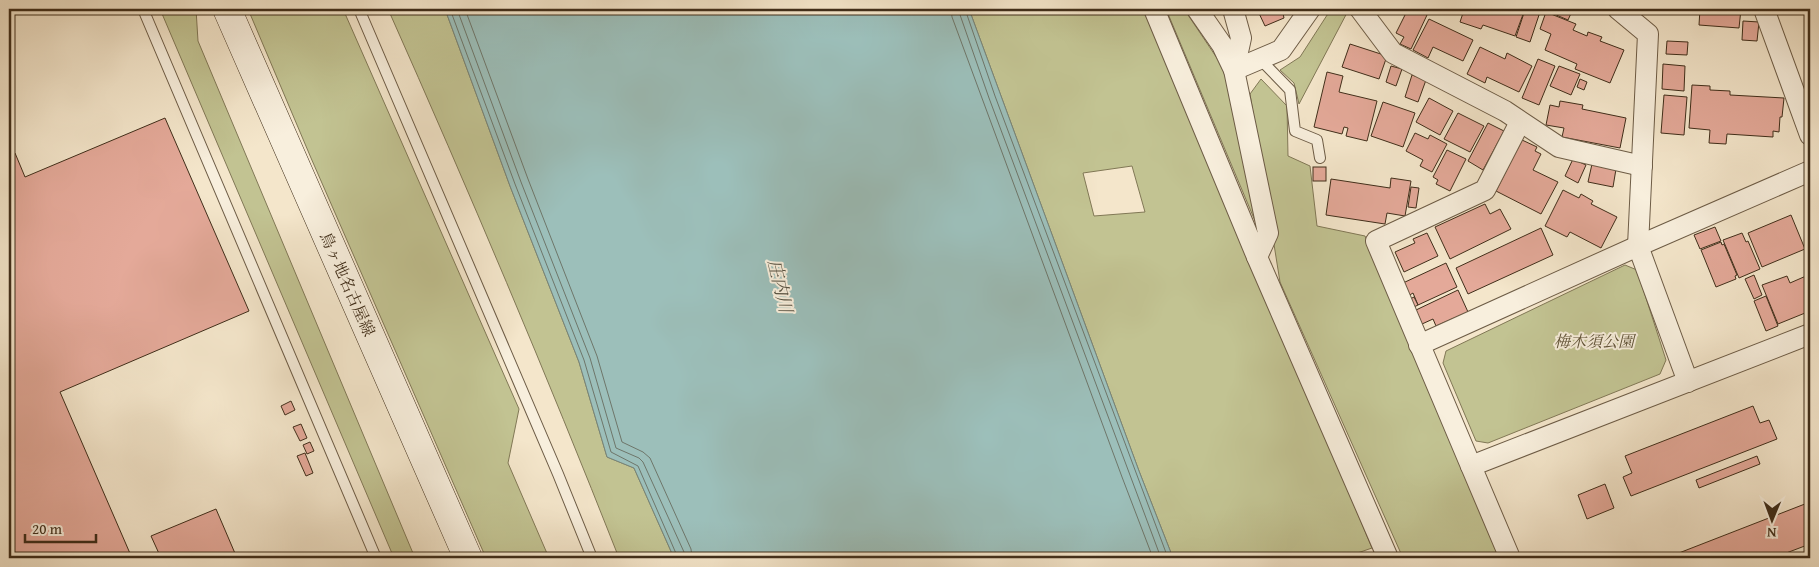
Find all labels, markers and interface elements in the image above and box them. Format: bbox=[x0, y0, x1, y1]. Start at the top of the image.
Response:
street label: 鳥ヶ地名古屋線 bbox=[314, 228, 382, 340]
water label: 庄内川 bbox=[761, 257, 800, 317]
park label: 梅木須公園 bbox=[1554, 329, 1637, 353]
north arrow bbox=[1746, 494, 1796, 544]
scale bar bbox=[25, 512, 96, 544]
text: 20 m bbox=[32, 518, 63, 539]
text: N bbox=[1766, 523, 1777, 543]

